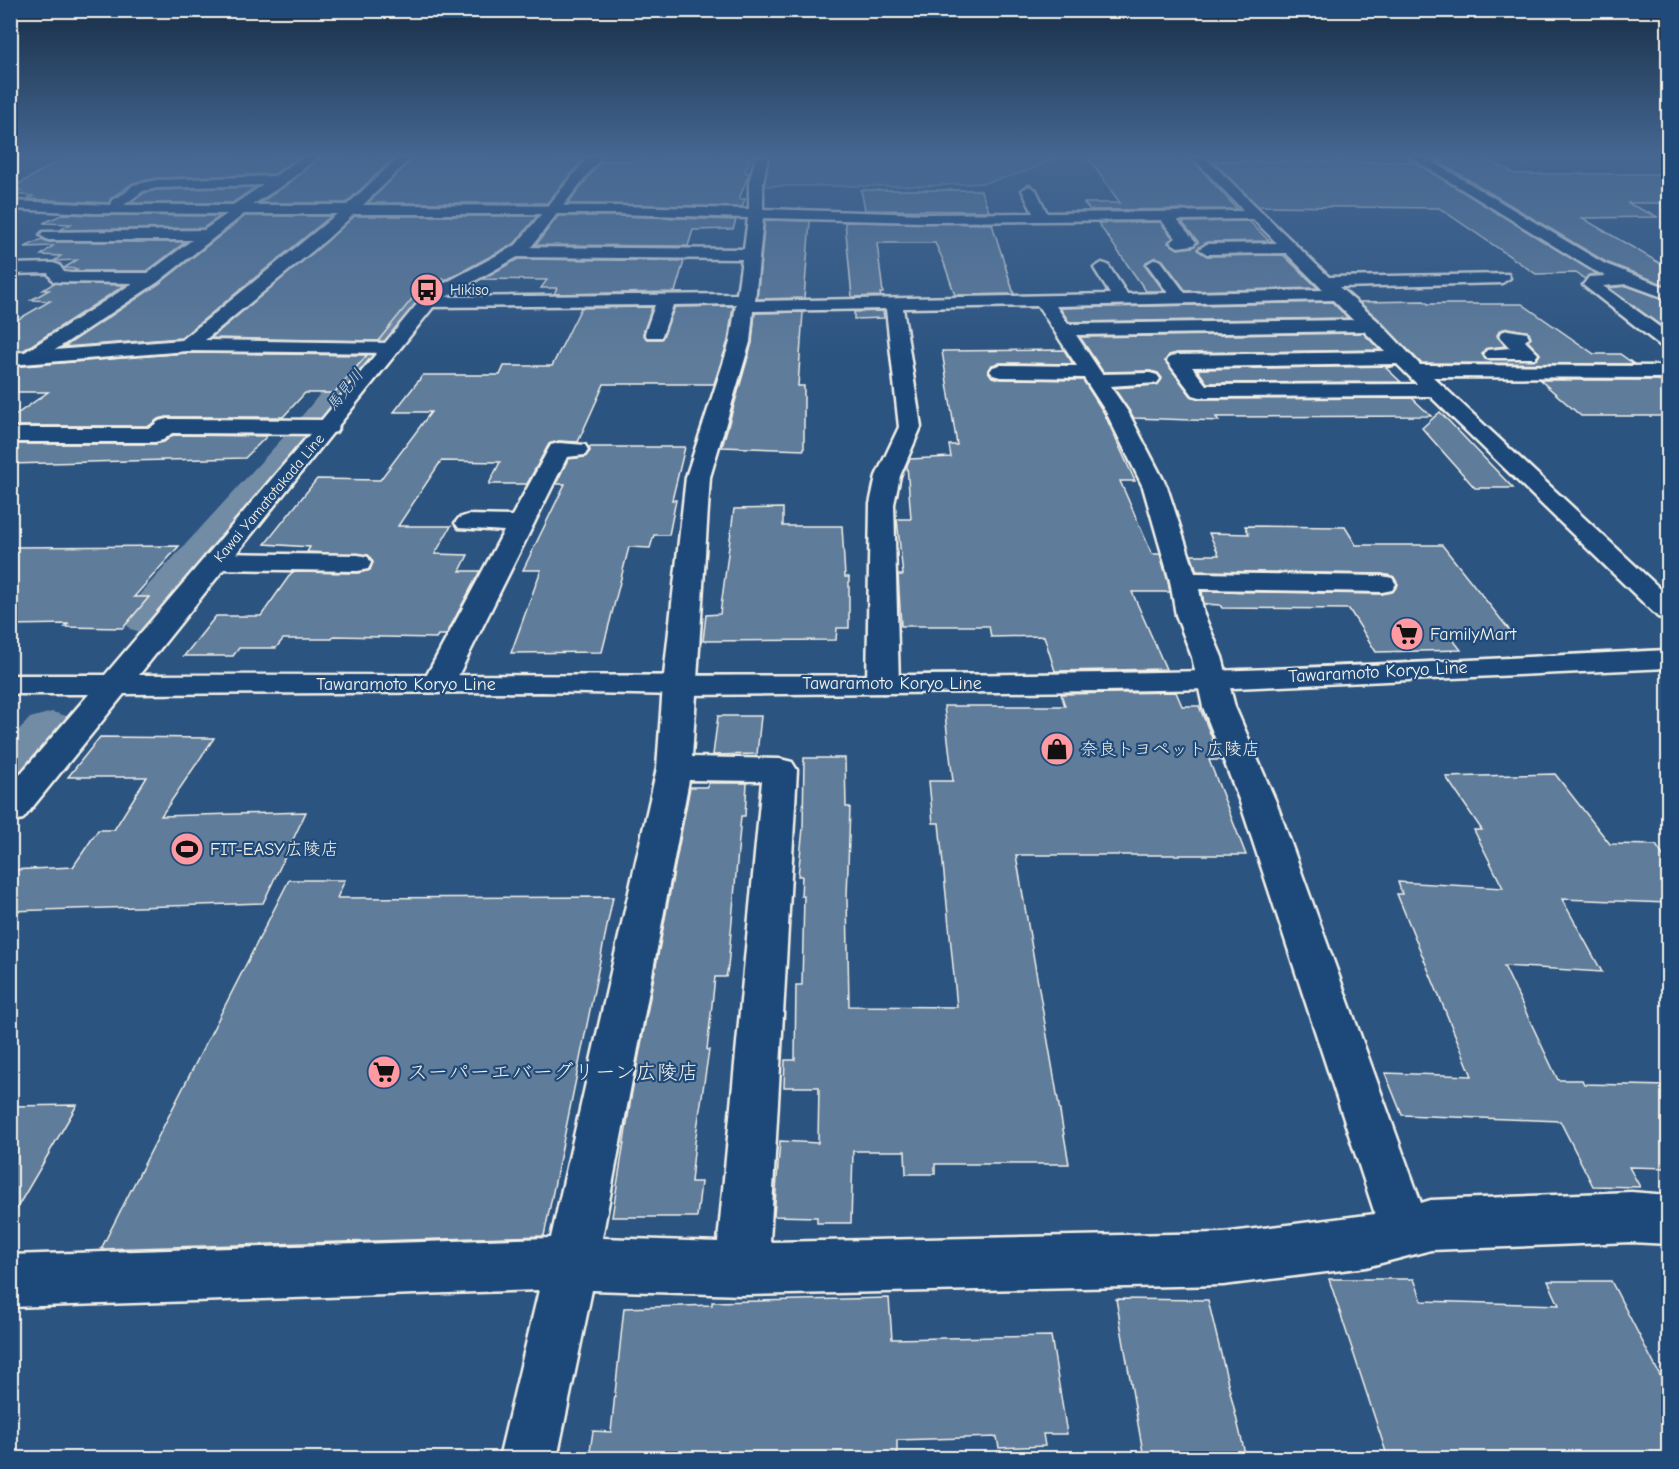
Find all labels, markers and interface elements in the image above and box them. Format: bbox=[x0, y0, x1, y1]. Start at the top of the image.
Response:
bus stop icon: Hikiso bbox=[409, 272, 445, 308]
place label: Hikiso bbox=[450, 281, 489, 299]
water label: 馬見川 bbox=[323, 366, 367, 414]
street label: Kawai Yamatotakada Line bbox=[210, 430, 328, 566]
supermarket icon: FamilyMart bbox=[1389, 616, 1425, 652]
place label: FamilyMart bbox=[1430, 624, 1517, 645]
street label: Tawaramoto Koryo Line bbox=[1288, 657, 1468, 687]
street label: Tawaramoto Koryo Line bbox=[802, 673, 982, 694]
street label: Tawaramoto Koryo Line bbox=[316, 674, 496, 695]
shop icon: 奈良トヨペット広陵店 bbox=[1039, 731, 1075, 767]
place label: 奈良トヨペット広陵店 bbox=[1080, 739, 1260, 760]
sports icon: FIT-EASY広陵店 bbox=[169, 831, 205, 867]
place label: FIT-EASY広陵店 bbox=[210, 839, 339, 860]
supermarket icon: スーパーエバーグリーン広陵店 bbox=[366, 1054, 402, 1090]
place label: スーパーエバーグリーン広陵店 bbox=[407, 1060, 698, 1084]

